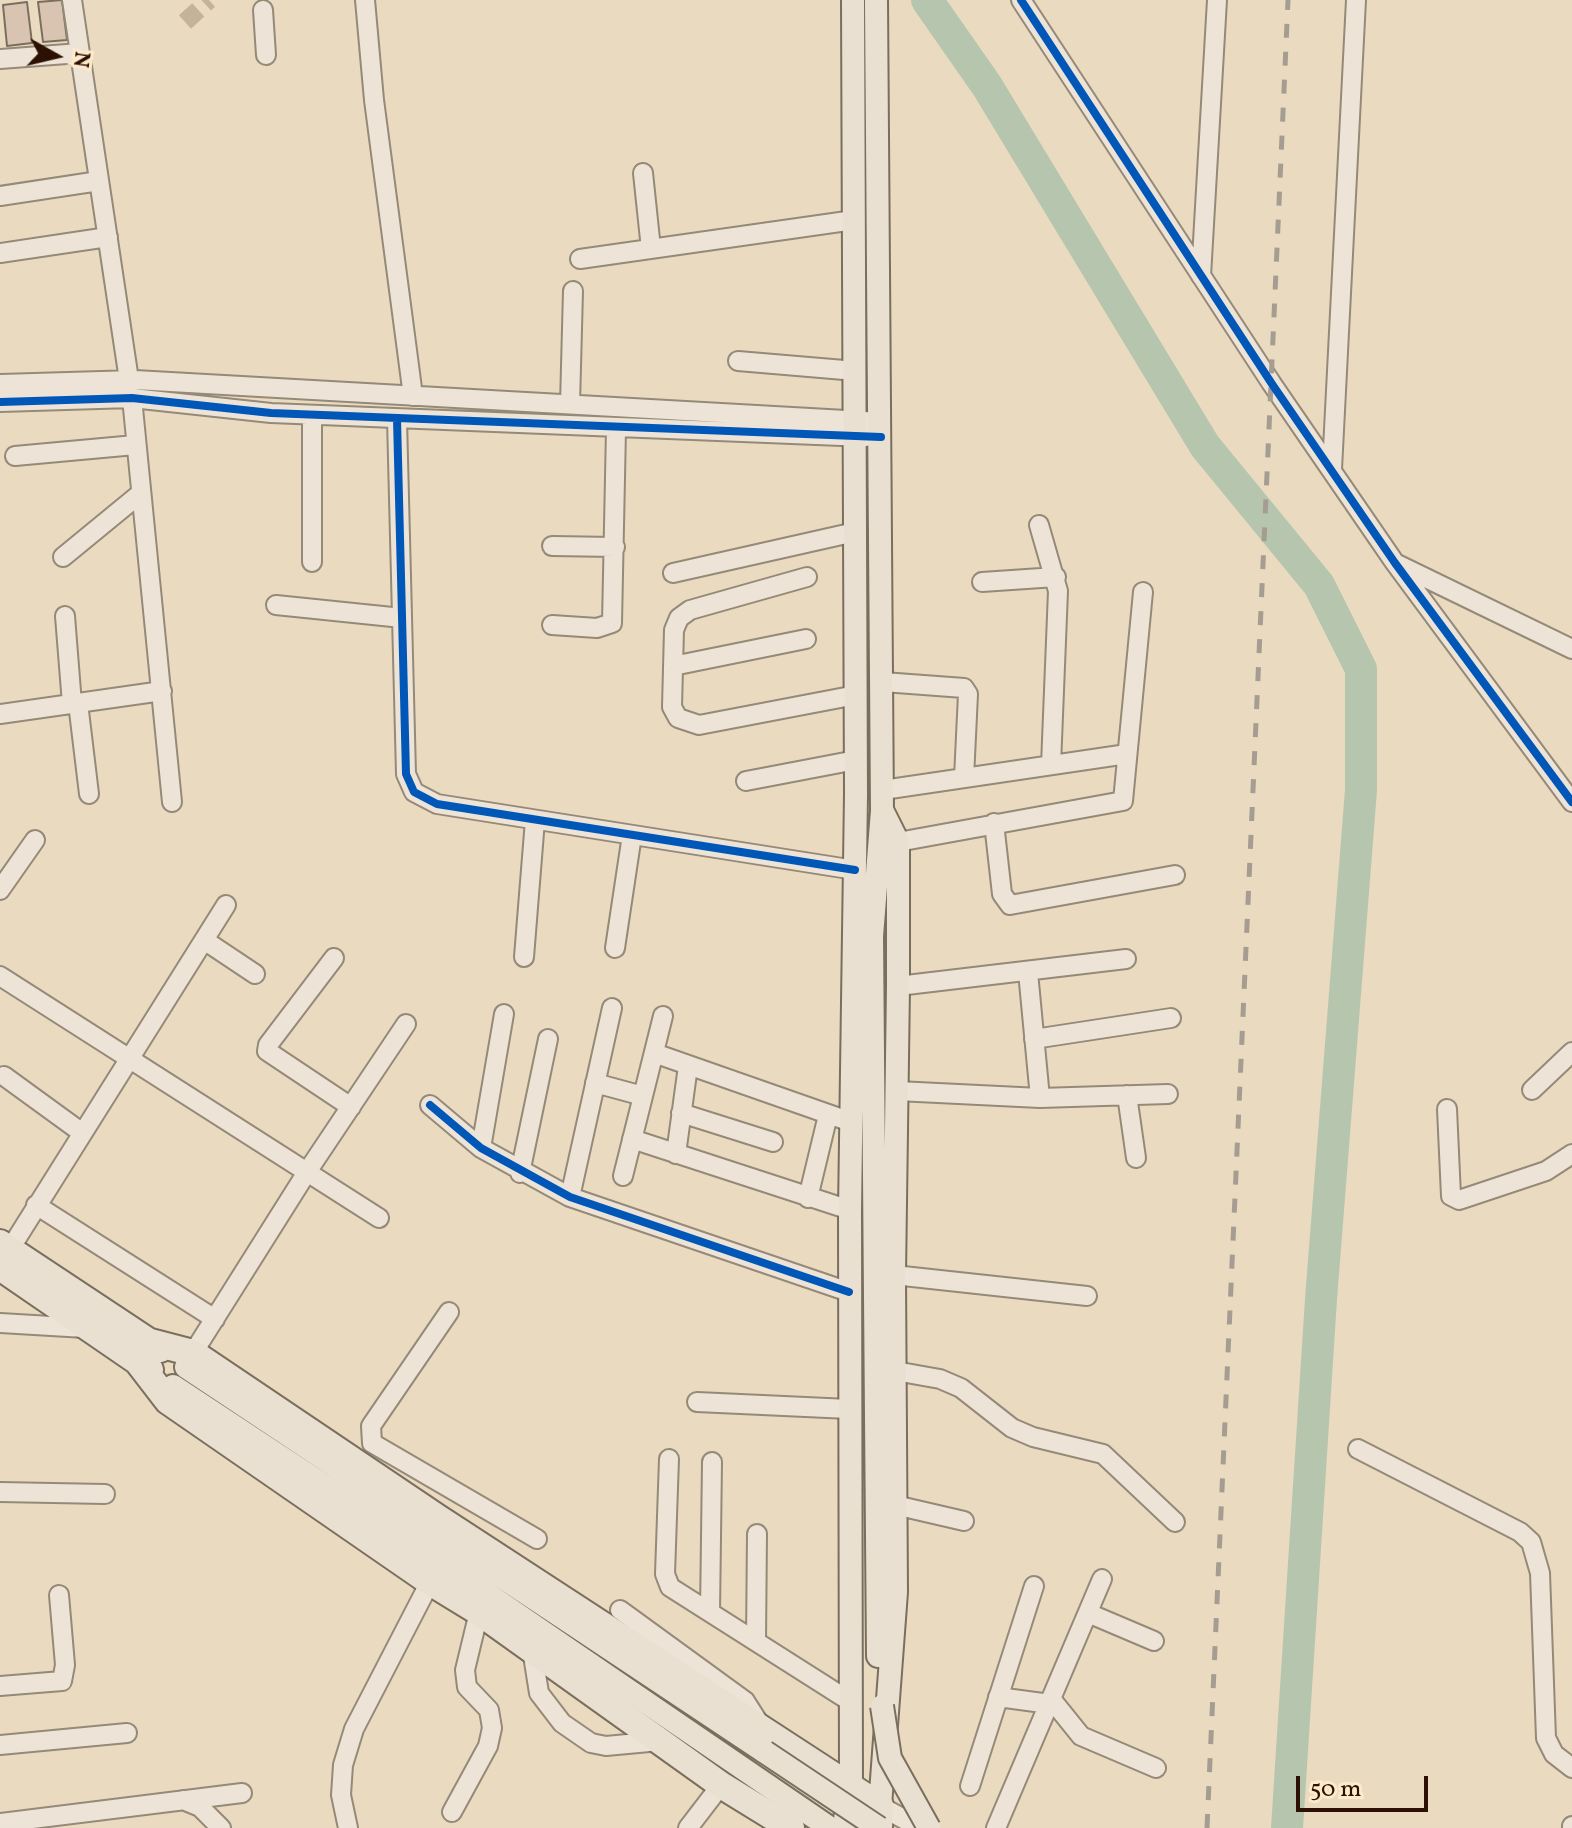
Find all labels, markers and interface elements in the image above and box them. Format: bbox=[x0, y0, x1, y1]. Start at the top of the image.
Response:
north arrow bbox=[16, 16, 96, 96]
text: N bbox=[64, 49, 97, 69]
scale bar bbox=[1300, 1760, 1432, 1810]
text: 50 m bbox=[1310, 1773, 1362, 1807]

